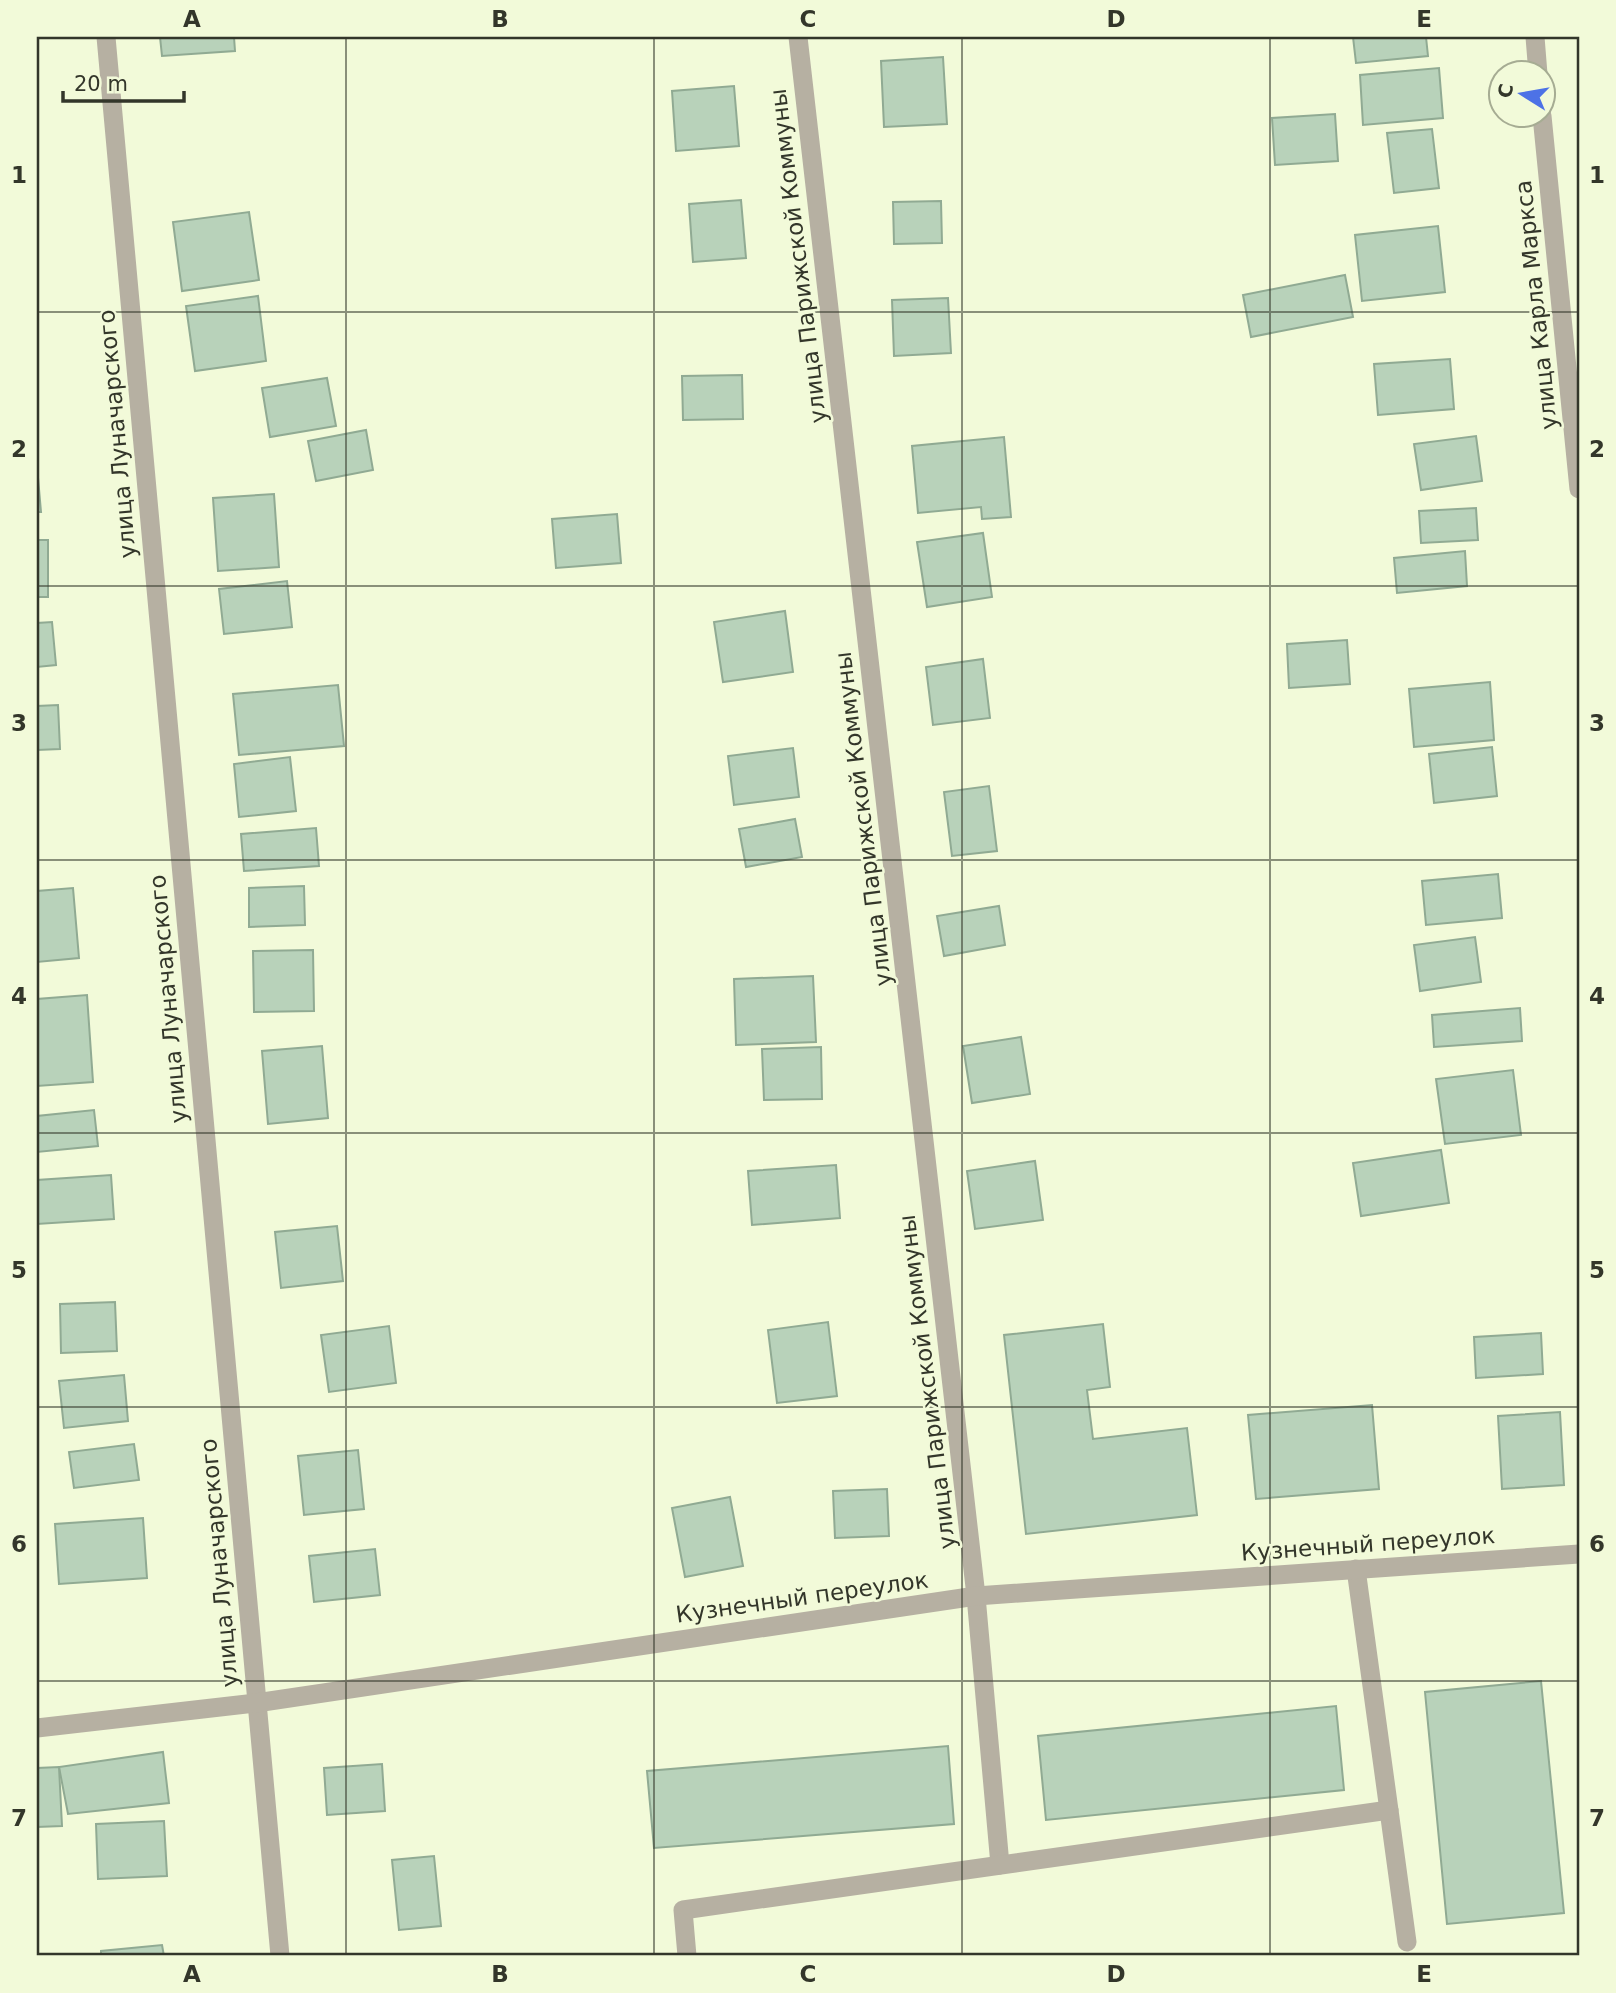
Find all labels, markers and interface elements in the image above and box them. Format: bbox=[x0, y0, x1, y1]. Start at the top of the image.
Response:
text: A bbox=[183, 6, 201, 32]
text: B bbox=[491, 6, 509, 32]
text: C bbox=[800, 6, 816, 32]
text: D bbox=[1106, 6, 1126, 32]
text: E bbox=[1416, 6, 1432, 32]
scale bar bbox=[63, 60, 184, 104]
north arrow bbox=[1486, 60, 1556, 130]
text: 20 m bbox=[74, 72, 128, 96]
text: С bbox=[1493, 82, 1517, 100]
street label: улица Парижской Коммуны bbox=[765, 87, 831, 425]
text: 1 bbox=[11, 162, 27, 188]
text: 1 bbox=[1589, 162, 1605, 188]
street label: улица Карла Маркса bbox=[1510, 179, 1562, 431]
street label: улица Луначарского bbox=[93, 309, 141, 559]
text: 2 bbox=[11, 436, 27, 462]
text: 2 bbox=[1589, 436, 1605, 462]
street label: улица Парижской Коммуны bbox=[830, 650, 896, 988]
text: 3 bbox=[11, 710, 27, 736]
text: 3 bbox=[1589, 710, 1605, 736]
street label: улица Луначарского bbox=[144, 874, 192, 1124]
text: 4 bbox=[11, 983, 27, 1009]
text: 4 bbox=[1589, 983, 1605, 1009]
street label: улица Парижской Коммуны bbox=[894, 1213, 960, 1551]
text: 5 bbox=[11, 1257, 27, 1283]
text: 5 bbox=[1589, 1257, 1605, 1283]
street label: улица Луначарского bbox=[195, 1438, 243, 1688]
street label: Кузнечный переулок bbox=[1240, 1522, 1496, 1566]
text: 6 bbox=[11, 1531, 27, 1557]
text: 6 bbox=[1589, 1531, 1605, 1557]
street label: Кузнечный переулок bbox=[674, 1566, 930, 1628]
text: 7 bbox=[11, 1805, 27, 1831]
text: 7 bbox=[1589, 1805, 1605, 1831]
text: A bbox=[183, 1961, 201, 1987]
text: B bbox=[491, 1961, 509, 1987]
text: C bbox=[800, 1961, 816, 1987]
text: D bbox=[1106, 1961, 1126, 1987]
text: E bbox=[1416, 1961, 1432, 1987]

